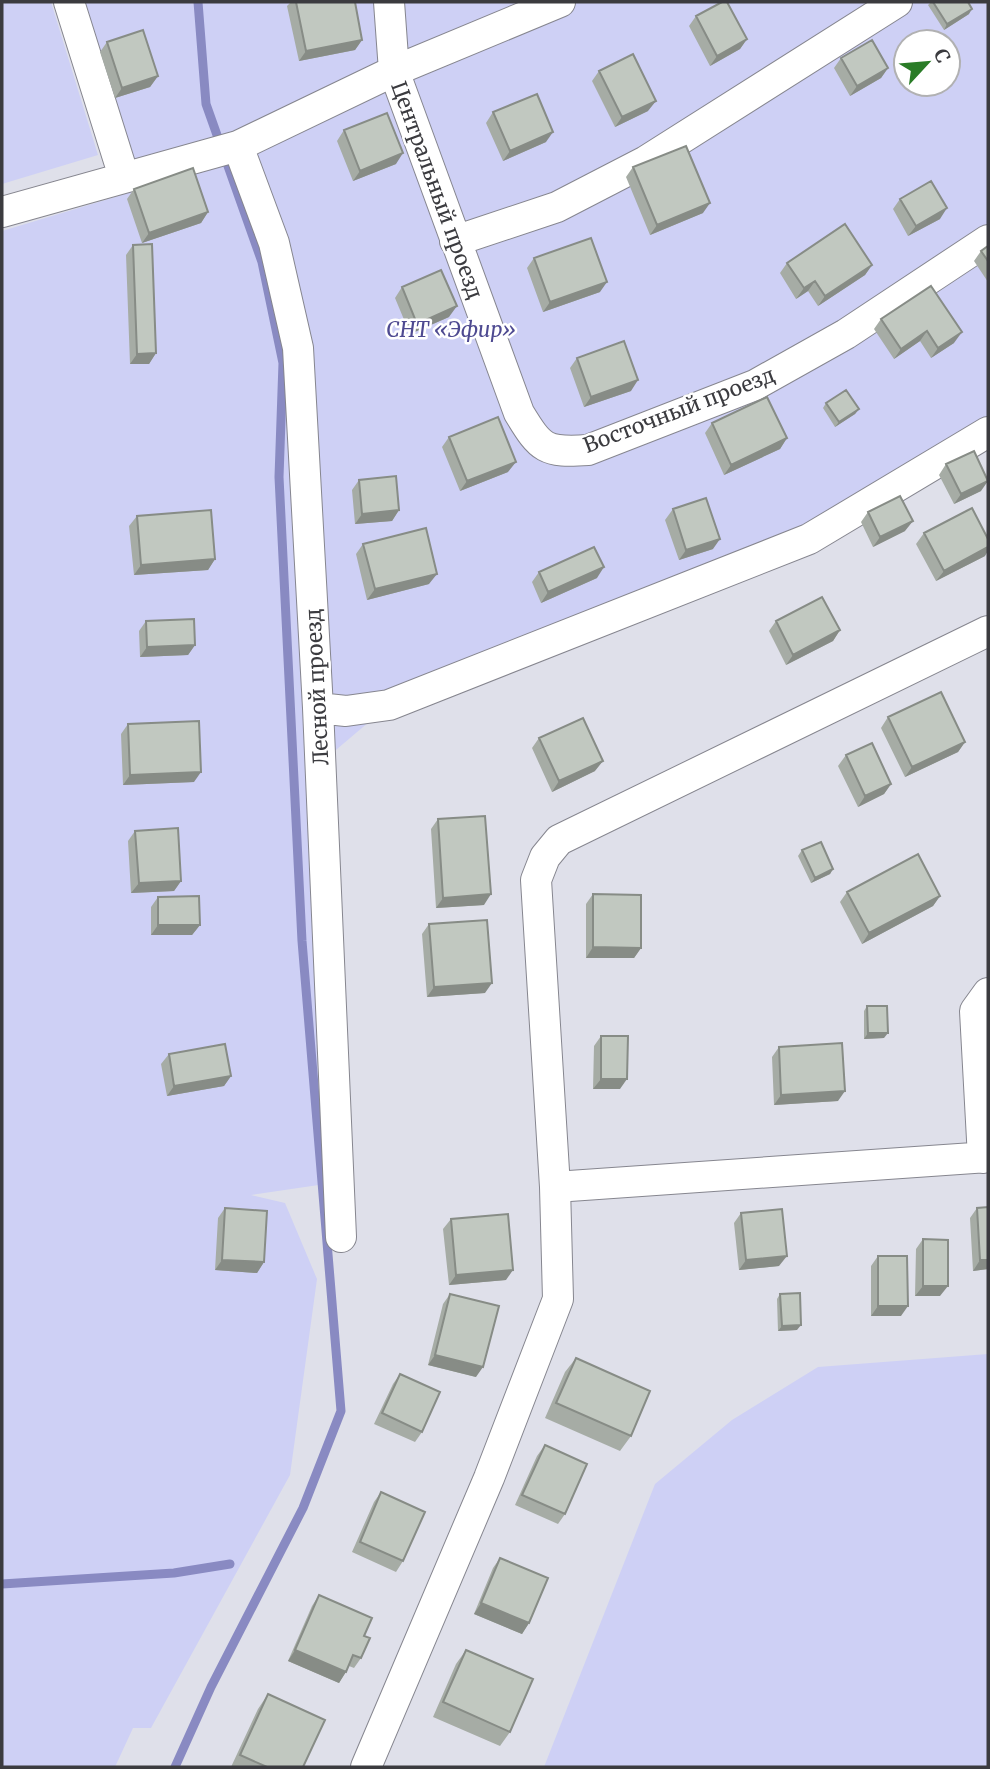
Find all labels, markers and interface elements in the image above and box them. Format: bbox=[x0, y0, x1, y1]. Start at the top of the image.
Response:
north arrow bbox=[892, 28, 962, 98]
text: С bbox=[929, 45, 956, 66]
street label: Центральный проезд bbox=[385, 77, 489, 303]
park label: СНТ «Эфир» bbox=[386, 316, 516, 343]
street label: Восточный проезд bbox=[579, 361, 779, 459]
street label: Лесной проезд bbox=[299, 608, 335, 766]

